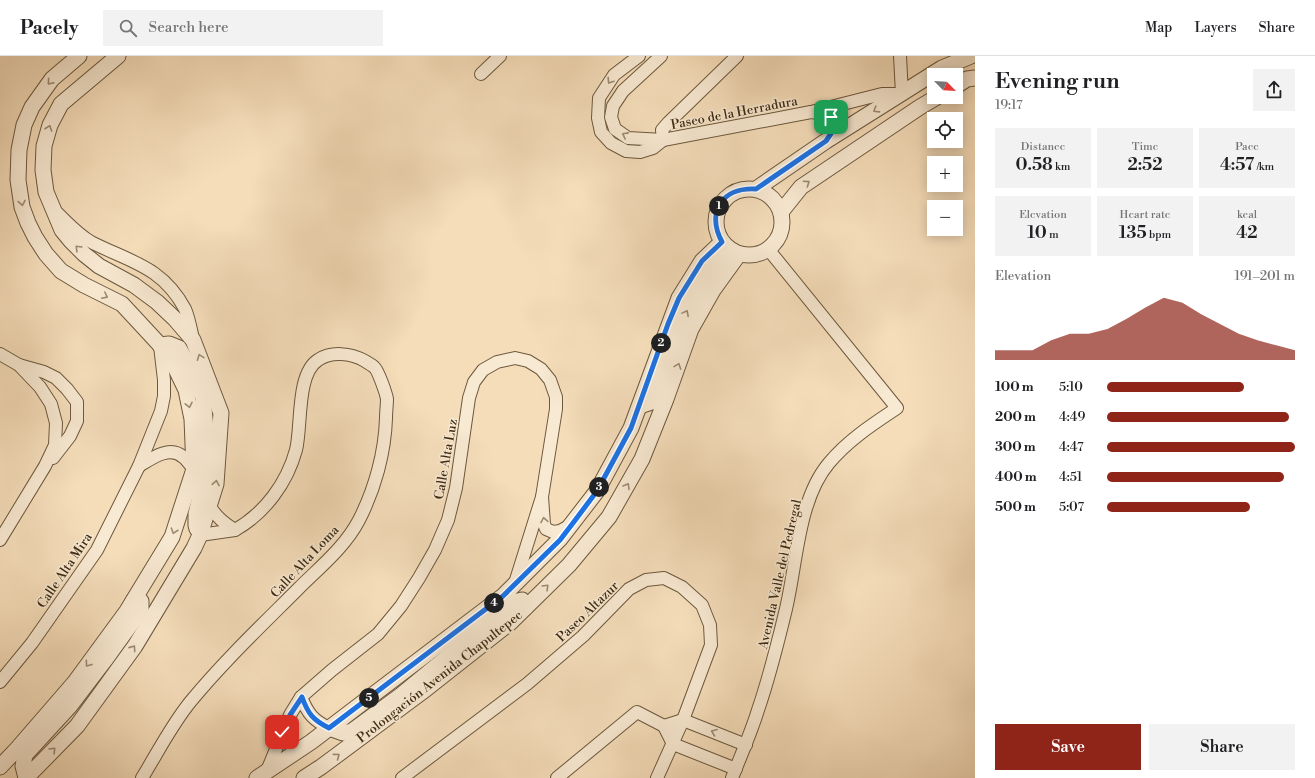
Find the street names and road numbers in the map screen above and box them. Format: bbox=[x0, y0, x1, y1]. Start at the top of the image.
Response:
street label: Paseo de la Herradura bbox=[669, 93, 799, 133]
street label: Calle Alta Luz bbox=[431, 418, 461, 501]
street label: Avenida Valle del Pedregal bbox=[755, 498, 805, 652]
street label: Calle Alta Loma bbox=[267, 522, 343, 601]
street label: Calle Alta Mira bbox=[34, 530, 96, 611]
street label: Paseo Altazur bbox=[553, 578, 622, 645]
street label: Prolongación Avenida Chapultepec bbox=[354, 607, 526, 747]

